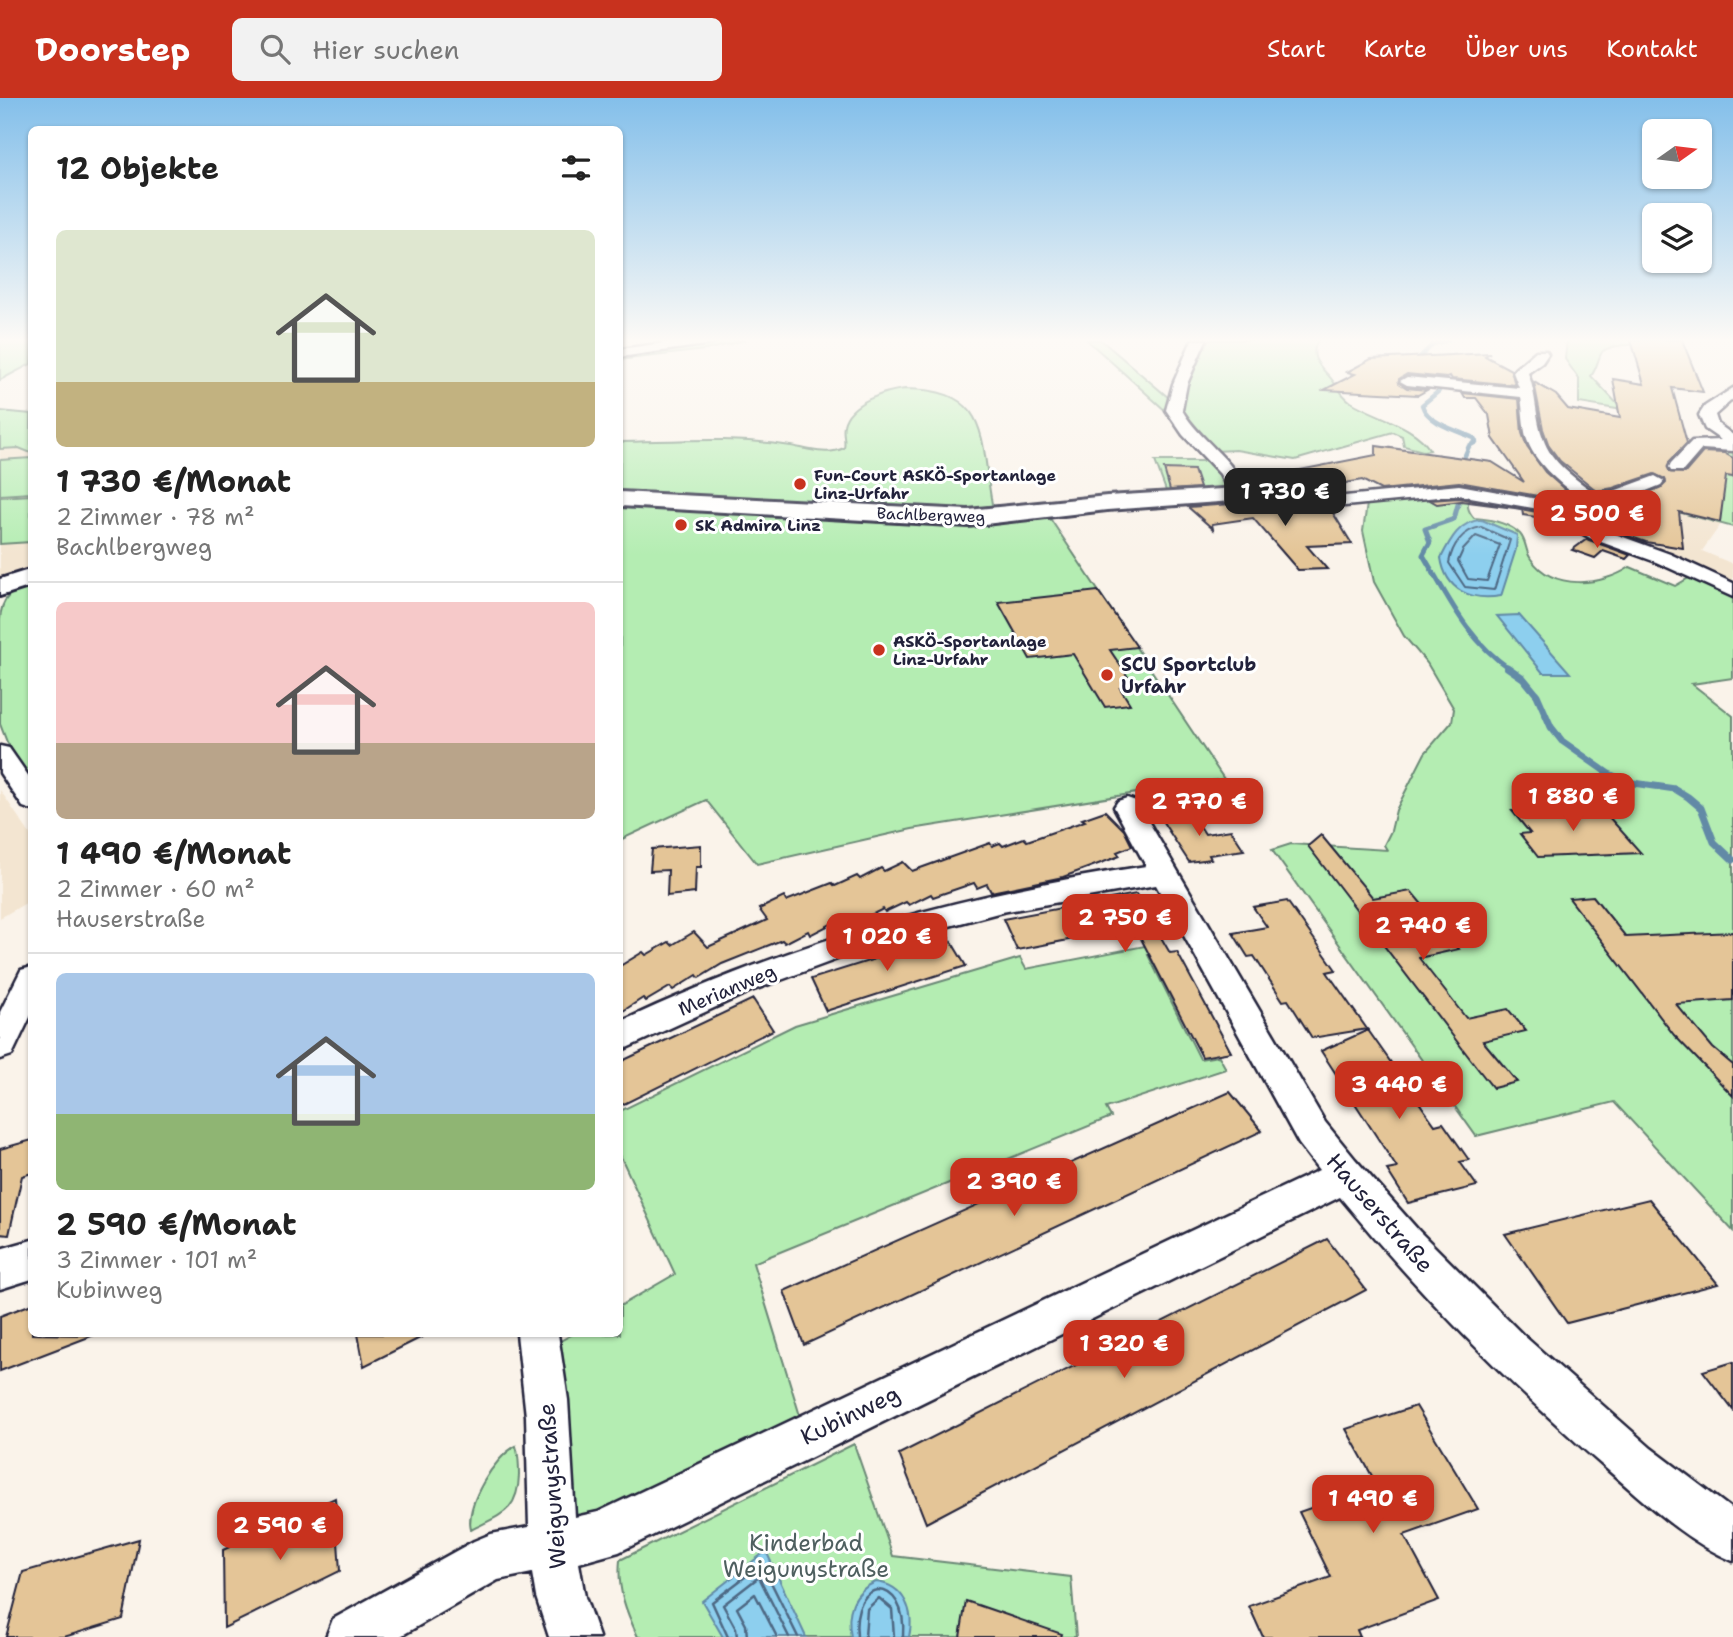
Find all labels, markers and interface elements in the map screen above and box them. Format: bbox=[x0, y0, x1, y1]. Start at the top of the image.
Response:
search box bbox=[232, 18, 722, 81]
text: Doorstep bbox=[35, 27, 190, 72]
icon: search bbox=[256, 30, 294, 68]
text: Hier suchen bbox=[312, 32, 460, 67]
text: Start bbox=[1267, 33, 1326, 65]
text: Karte bbox=[1364, 33, 1427, 65]
text: Über uns bbox=[1465, 33, 1568, 65]
text: Kontakt bbox=[1606, 33, 1698, 65]
north arrow bbox=[1642, 119, 1712, 189]
map controls bbox=[1642, 119, 1712, 273]
text: 12 Objekte bbox=[56, 148, 219, 189]
icon: filters bbox=[557, 149, 595, 187]
button: layers bbox=[1642, 203, 1712, 273]
icon: home bbox=[263, 275, 389, 401]
text: 1 730 €/Monat bbox=[56, 461, 291, 502]
place label: Fun-Court ASKÖ-Sportanlage Linz-Urfahr bbox=[814, 465, 1057, 504]
pin: 1 730 € bbox=[1220, 468, 1350, 528]
marker: Fun-Court ASKÖ-Sportanlage Linz-Urfahr bbox=[792, 476, 808, 492]
text: 1 730 € bbox=[1240, 476, 1330, 506]
pin: 2 500 € bbox=[1532, 490, 1662, 550]
text: 2 500 € bbox=[1550, 498, 1644, 528]
text: 2 Zimmer · 78 m² bbox=[56, 502, 255, 532]
street label: Bachlbergweg bbox=[876, 503, 986, 527]
place label: SK Admira Linz bbox=[695, 515, 821, 536]
marker: SK Admira Linz bbox=[673, 517, 689, 533]
text: Bachlbergweg bbox=[56, 532, 212, 562]
place label: ASKÖ-Sportanlage Linz-Urfahr bbox=[893, 631, 1047, 670]
marker: ASKÖ-Sportanlage Linz-Urfahr bbox=[871, 642, 887, 658]
icon: home bbox=[263, 647, 389, 773]
place label: SCU Sportclub Urfahr bbox=[1121, 652, 1256, 699]
marker: SCU Sportclub Urfahr bbox=[1099, 667, 1115, 683]
pin: 1 880 € bbox=[1508, 774, 1638, 833]
pin: 2 770 € bbox=[1134, 778, 1264, 838]
text: 1 880 € bbox=[1528, 781, 1618, 811]
text: 2 770 € bbox=[1151, 786, 1247, 816]
text: 1 490 €/Monat bbox=[56, 833, 291, 874]
text: 2 Zimmer · 60 m² bbox=[56, 874, 255, 904]
pin: 2 750 € bbox=[1060, 894, 1190, 954]
text: 2 750 € bbox=[1078, 902, 1172, 932]
pin: 2 740 € bbox=[1358, 902, 1488, 962]
text: Hauserstraße bbox=[56, 904, 206, 934]
text: 2 740 € bbox=[1375, 910, 1471, 940]
pin: 1 020 € bbox=[822, 914, 952, 973]
text: 1 020 € bbox=[842, 921, 932, 951]
street label: Merianweg bbox=[674, 958, 780, 1022]
icon: home bbox=[263, 1018, 389, 1144]
pin: 3 440 € bbox=[1334, 1062, 1464, 1121]
text: 3 440 € bbox=[1351, 1069, 1447, 1099]
street label: Hauserstraße bbox=[1320, 1147, 1440, 1279]
pin: 2 390 € bbox=[949, 1158, 1079, 1218]
text: 2 390 € bbox=[966, 1166, 1062, 1196]
text: 2 590 €/Monat bbox=[56, 1204, 296, 1245]
text: 3 Zimmer · 101 m² bbox=[56, 1245, 257, 1275]
text: Kubinweg bbox=[56, 1275, 163, 1305]
pin: 1 320 € bbox=[1059, 1320, 1189, 1380]
text: 1 320 € bbox=[1079, 1328, 1169, 1358]
street label: Kubinweg bbox=[795, 1378, 905, 1452]
street label: Weigunystraße bbox=[531, 1402, 573, 1570]
pin: 1 490 € bbox=[1308, 1476, 1438, 1535]
text: 1 490 € bbox=[1328, 1483, 1418, 1513]
pin: 2 590 € bbox=[215, 1502, 345, 1562]
text: 2 590 € bbox=[233, 1510, 327, 1540]
park label: Kinderbad Weigunystraße bbox=[723, 1528, 889, 1584]

